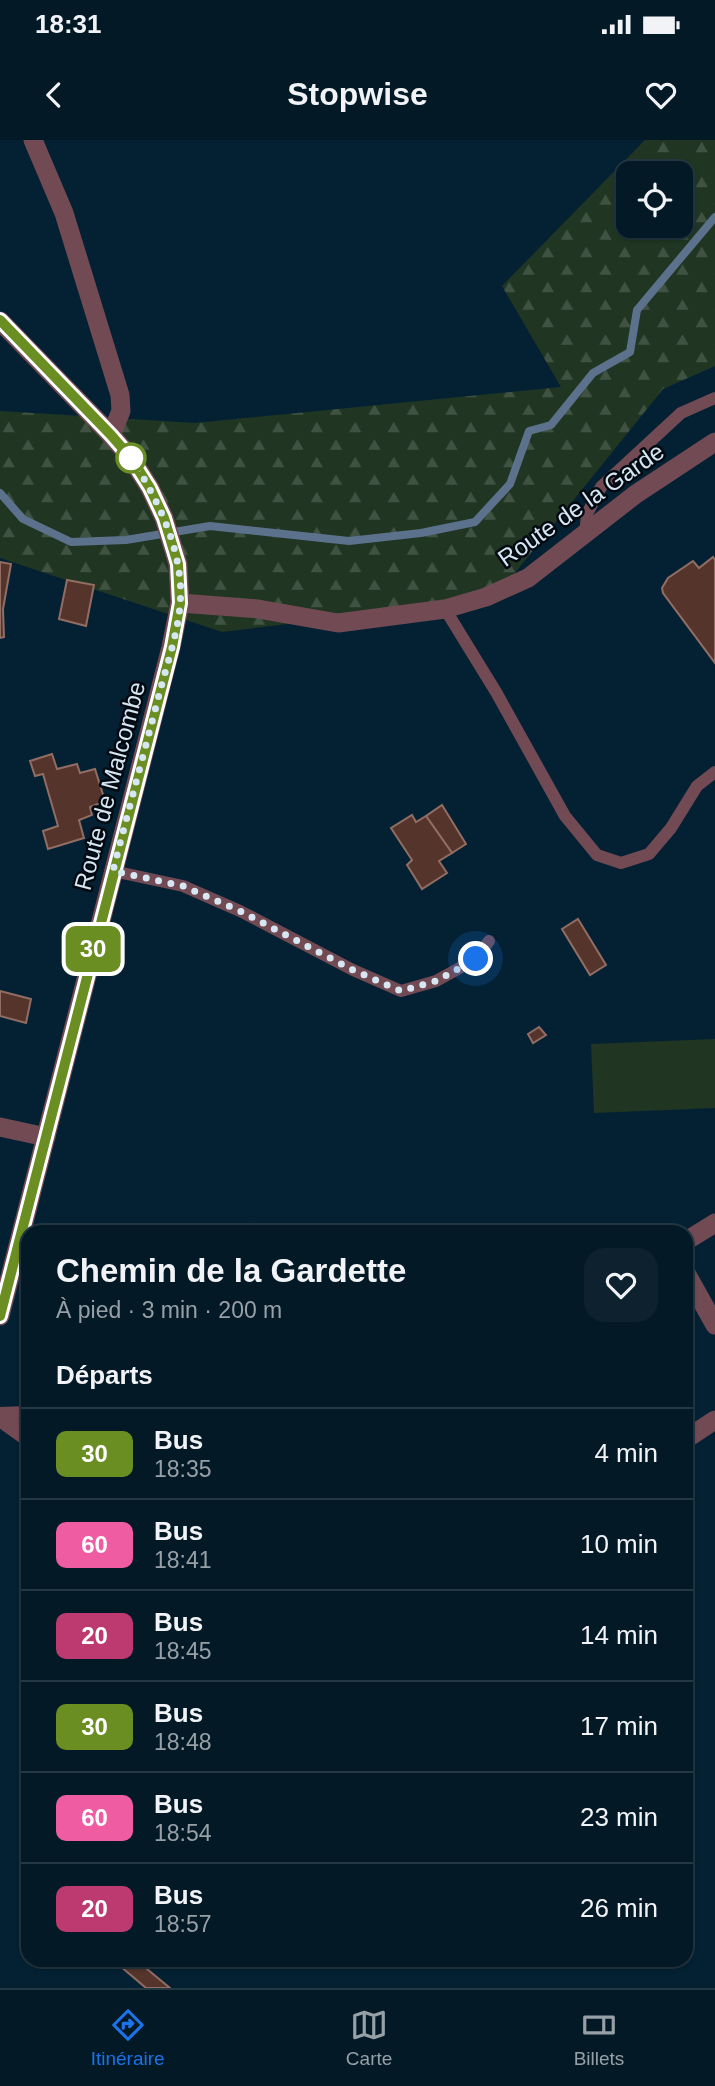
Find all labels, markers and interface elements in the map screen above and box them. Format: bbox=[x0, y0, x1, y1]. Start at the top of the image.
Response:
text: 18:31 bbox=[35, 9, 102, 39]
icon: back bbox=[35, 76, 73, 114]
text: Stopwise bbox=[287, 76, 428, 112]
icon: heart bbox=[642, 76, 680, 114]
map controls bbox=[616, 161, 693, 238]
button: locate bbox=[616, 161, 693, 238]
street label: Route de la Garde bbox=[493, 437, 669, 572]
unlabelled marker bbox=[116, 443, 146, 473]
street label: Route de Malcombe bbox=[69, 679, 150, 893]
line badge: 30 bbox=[62, 926, 124, 972]
text: 30 bbox=[80, 935, 106, 962]
your location bbox=[458, 941, 493, 976]
button: heart bbox=[584, 1248, 658, 1322]
text: Chemin de la Gardette bbox=[56, 1252, 406, 1289]
text: À pied · 3 min · 200 m bbox=[56, 1297, 282, 1323]
text: Départs bbox=[56, 1360, 153, 1390]
text: Bus bbox=[154, 1425, 203, 1455]
text: 4 min bbox=[594, 1438, 658, 1468]
text: 30 bbox=[81, 1440, 108, 1467]
text: 18:35 bbox=[154, 1456, 212, 1482]
text: Bus bbox=[154, 1516, 203, 1546]
text: 10 min bbox=[580, 1529, 658, 1559]
text: 60 bbox=[81, 1531, 108, 1558]
text: 18:41 bbox=[154, 1547, 212, 1573]
text: Bus bbox=[154, 1607, 203, 1637]
text: 14 min bbox=[580, 1620, 658, 1650]
text: 20 bbox=[81, 1622, 108, 1649]
text: 18:45 bbox=[154, 1638, 212, 1664]
text: Bus bbox=[154, 1698, 203, 1728]
text: 17 min bbox=[580, 1711, 658, 1741]
text: 30 bbox=[81, 1713, 108, 1740]
text: 18:48 bbox=[154, 1729, 212, 1755]
text: Bus bbox=[154, 1789, 203, 1819]
text: 23 min bbox=[580, 1802, 658, 1832]
text: 60 bbox=[81, 1804, 108, 1831]
text: 18:54 bbox=[154, 1820, 212, 1846]
text: Bus bbox=[154, 1880, 203, 1910]
text: 26 min bbox=[580, 1893, 658, 1923]
text: 20 bbox=[81, 1895, 108, 1922]
text: 18:57 bbox=[154, 1911, 212, 1937]
tab: Itinéraire bbox=[91, 2006, 165, 2070]
tab: Carte bbox=[346, 2006, 392, 2070]
tab: Billets bbox=[574, 2006, 624, 2070]

